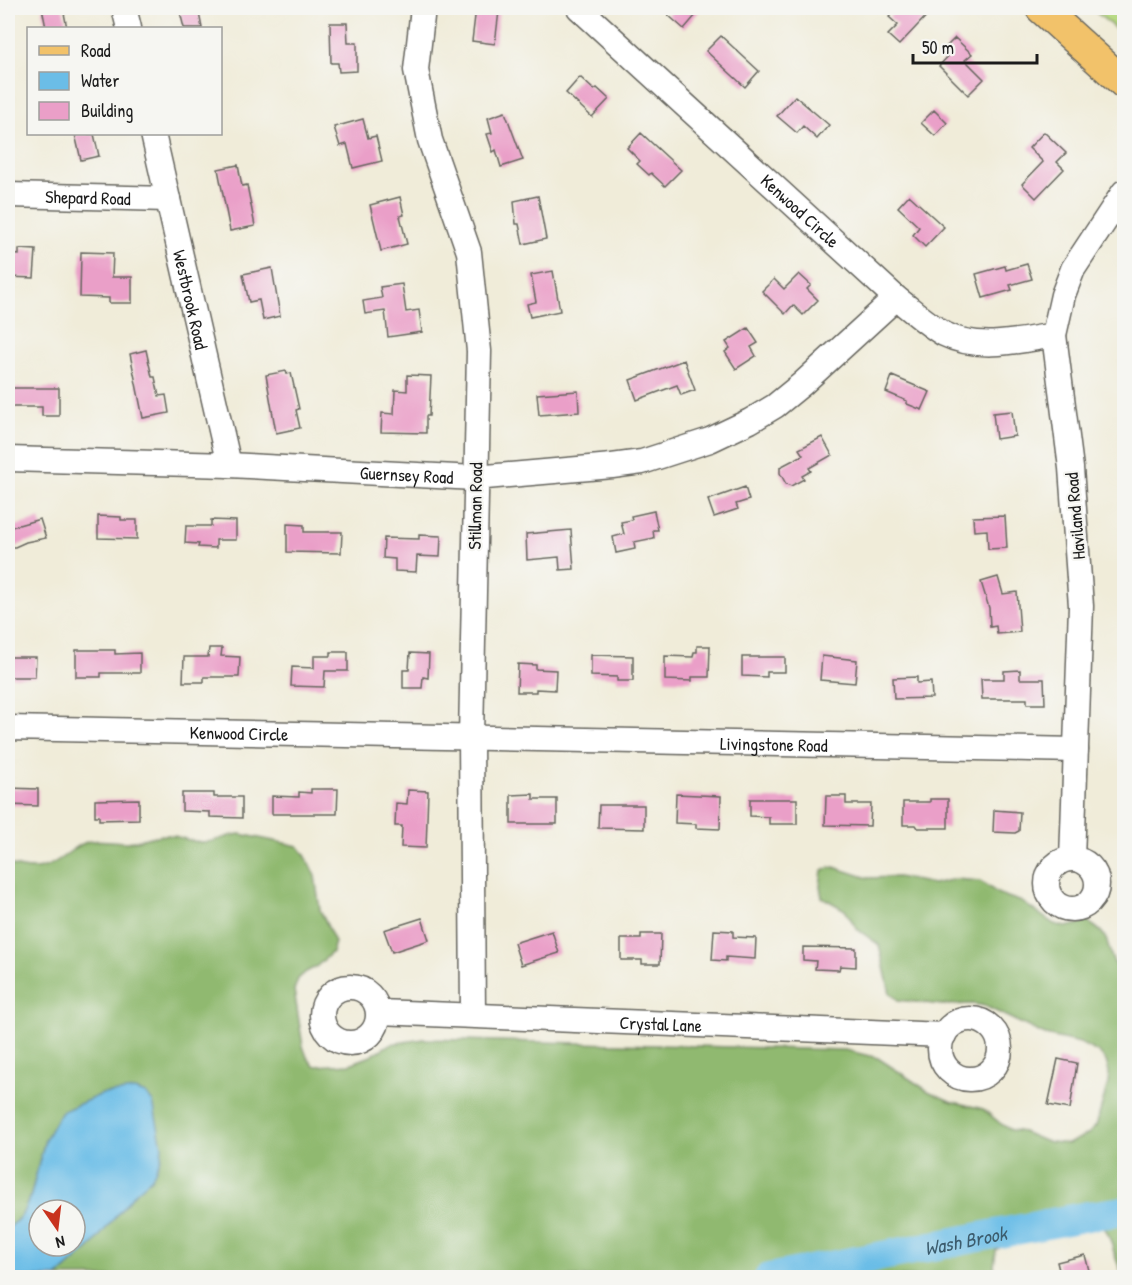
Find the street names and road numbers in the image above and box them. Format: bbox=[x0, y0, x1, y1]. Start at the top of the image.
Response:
street label: Kenwood Circle bbox=[756, 168, 845, 253]
street label: Shepard Road bbox=[45, 183, 131, 211]
street label: Westbrook Road bbox=[168, 247, 215, 352]
street label: Guernsey Road bbox=[359, 459, 454, 489]
street label: Stillman Road bbox=[462, 462, 488, 550]
street label: Haviland Road bbox=[1059, 471, 1091, 561]
street label: Kenwood Circle bbox=[189, 719, 288, 746]
street label: Livingstone Road bbox=[720, 730, 828, 757]
street label: Crystal Lane bbox=[619, 1009, 703, 1038]

